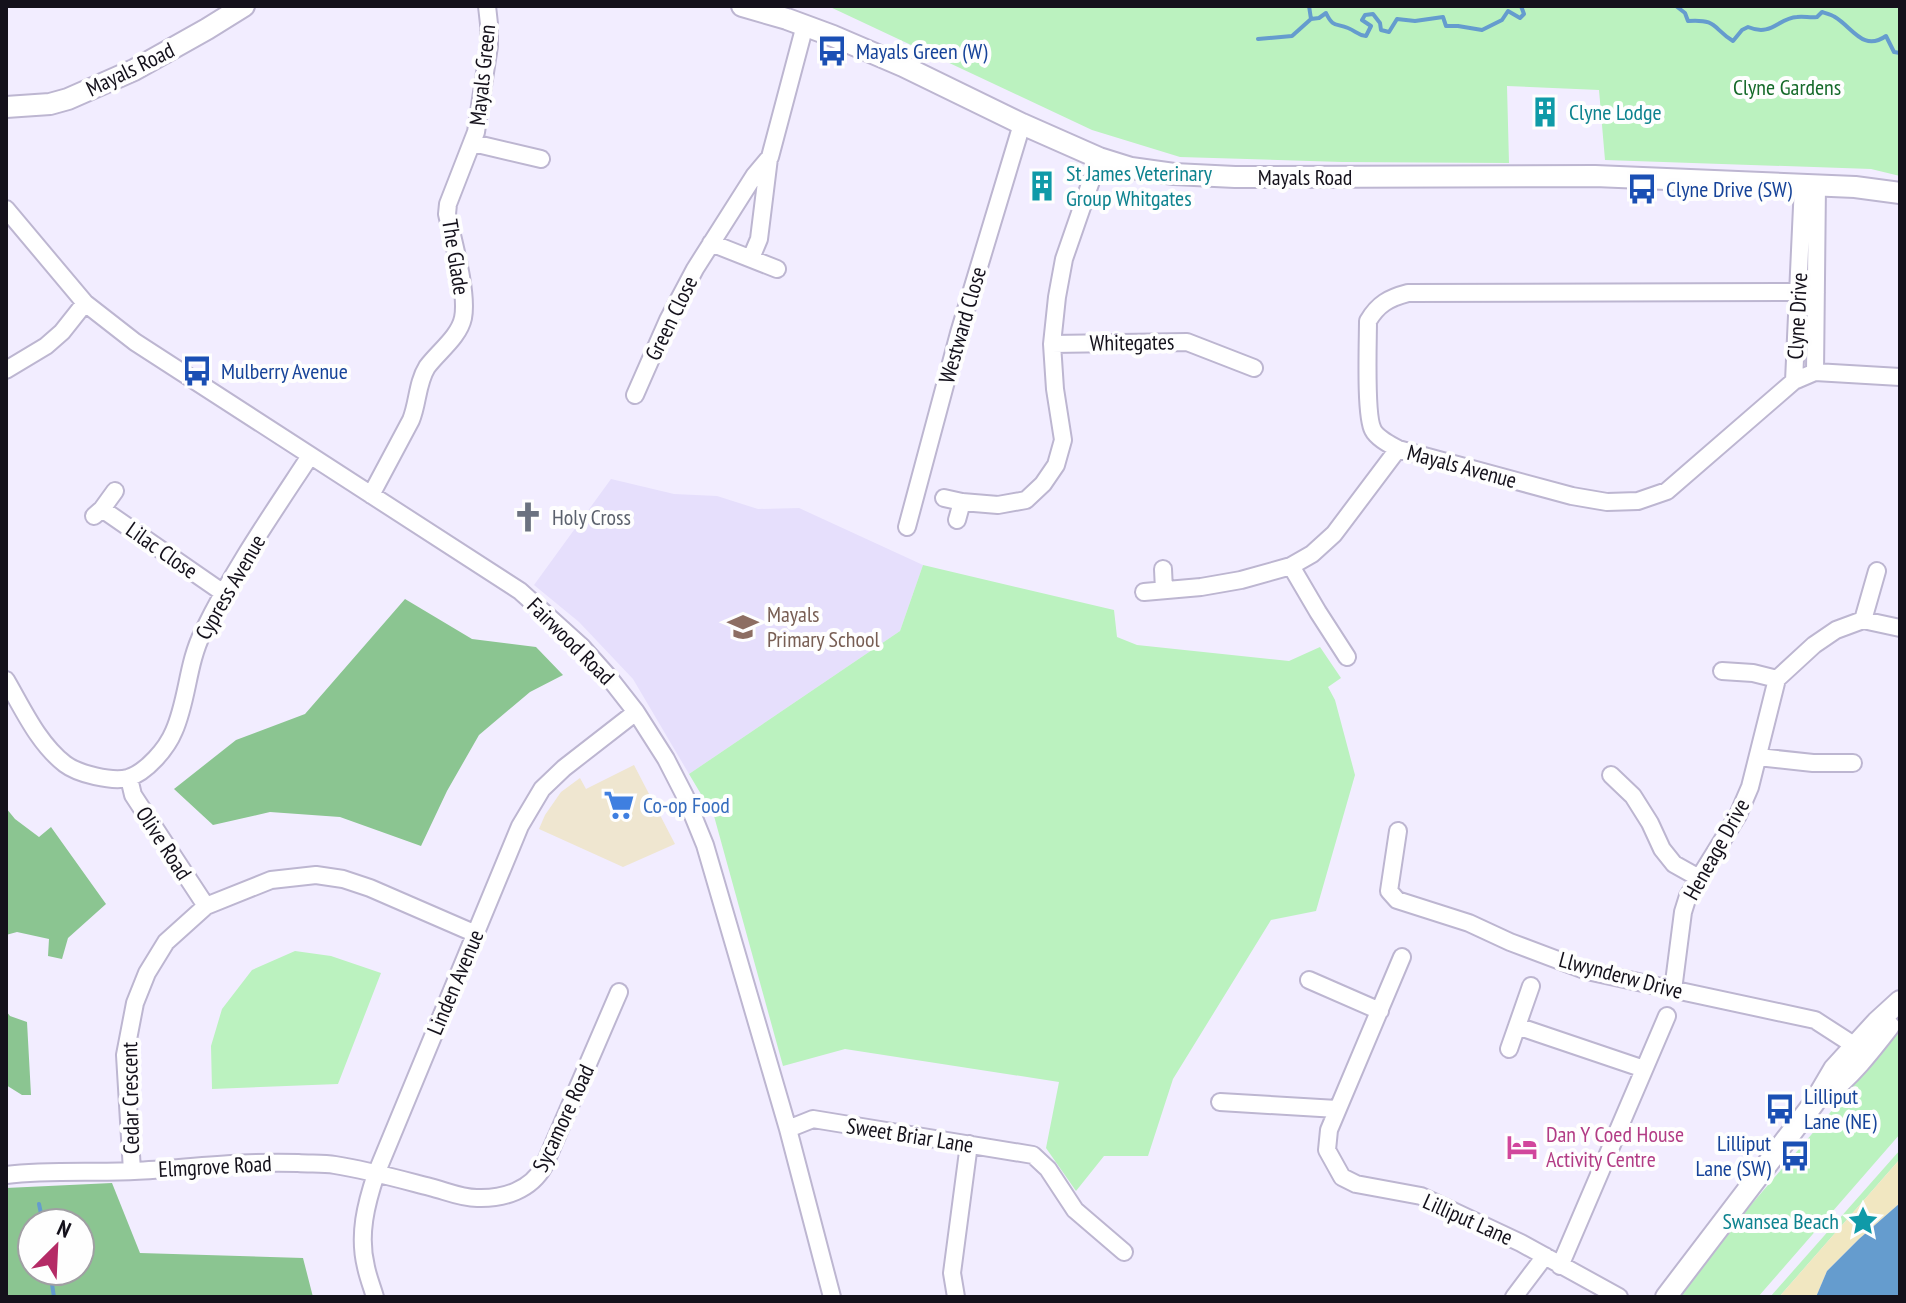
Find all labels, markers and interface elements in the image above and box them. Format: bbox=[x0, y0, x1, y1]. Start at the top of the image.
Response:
street label: Mayals Green bbox=[463, 23, 501, 127]
bus stop icon: Mayals Green (W) bbox=[815, 34, 849, 68]
street label: Mayals Road bbox=[81, 36, 179, 102]
place label: Mayals Green (W) bbox=[856, 37, 988, 65]
park label: Clyne Gardens bbox=[1733, 73, 1841, 101]
building icon: Clyne Lodge bbox=[1528, 95, 1562, 129]
place label: Clyne Lodge bbox=[1569, 98, 1662, 126]
place label: St James Veterinary Group Whitgates bbox=[1066, 159, 1213, 212]
street label: Mayals Road bbox=[1258, 163, 1352, 191]
building icon: St James Veterinary Group Whitgates bbox=[1025, 169, 1059, 203]
bus stop icon: Clyne Drive (SW) bbox=[1625, 172, 1659, 206]
place label: Clyne Drive (SW) bbox=[1666, 175, 1793, 203]
street label: The Glade bbox=[436, 217, 476, 297]
street label: Westward Close bbox=[932, 264, 992, 386]
street label: Green Close bbox=[639, 271, 703, 365]
street label: Clyne Drive bbox=[1781, 272, 1813, 360]
street label: Whitegates bbox=[1089, 327, 1175, 357]
bus stop icon: Mulberry Avenue bbox=[180, 354, 214, 388]
place label: Mulberry Avenue bbox=[221, 357, 348, 385]
street label: Mayals Avenue bbox=[1404, 438, 1520, 494]
church icon: Holy Cross bbox=[511, 500, 545, 534]
place label: Holy Cross bbox=[552, 503, 631, 531]
street label: Lilac Close bbox=[121, 515, 203, 585]
street label: Cypress Avenue bbox=[189, 529, 271, 645]
street label: Fairwood Road bbox=[521, 591, 621, 691]
place label: Mayals Primary School bbox=[767, 600, 881, 653]
school or university icon: Mayals Primary School bbox=[726, 610, 760, 644]
supermarket icon: Co-op Food bbox=[602, 788, 636, 822]
place label: Co-op Food bbox=[643, 791, 730, 819]
street label: Heneage Drive bbox=[1677, 793, 1755, 905]
street label: Olive Road bbox=[130, 801, 198, 885]
street label: Linden Avenue bbox=[420, 925, 490, 1039]
street label: Llwynderw Drive bbox=[1556, 945, 1686, 1005]
street label: Cedar Crescent bbox=[115, 1042, 145, 1154]
street label: Sycamore Road bbox=[526, 1060, 600, 1176]
place label: Lilliput Lane (NE) bbox=[1804, 1082, 1877, 1135]
bus stop icon: Lilliput Lane (NE) bbox=[1763, 1092, 1797, 1126]
street label: Sweet Briar Lane bbox=[845, 1111, 975, 1159]
place label: Dan Y Coed House Activity Centre bbox=[1546, 1120, 1684, 1173]
place label: Lilliput Lane (SW) bbox=[1696, 1129, 1772, 1182]
hotel icon: Dan Y Coed House Activity Centre bbox=[1505, 1130, 1539, 1164]
bus stop icon: Lilliput Lane (SW) bbox=[1778, 1139, 1812, 1173]
street label: Elmgrove Road bbox=[158, 1149, 272, 1183]
street label: Lilliput Lane bbox=[1419, 1187, 1517, 1251]
place icon: Swansea Beach bbox=[1846, 1204, 1880, 1238]
north arrow bbox=[16, 1207, 96, 1287]
place label: Swansea Beach bbox=[1722, 1207, 1839, 1235]
text: N bbox=[53, 1214, 75, 1244]

